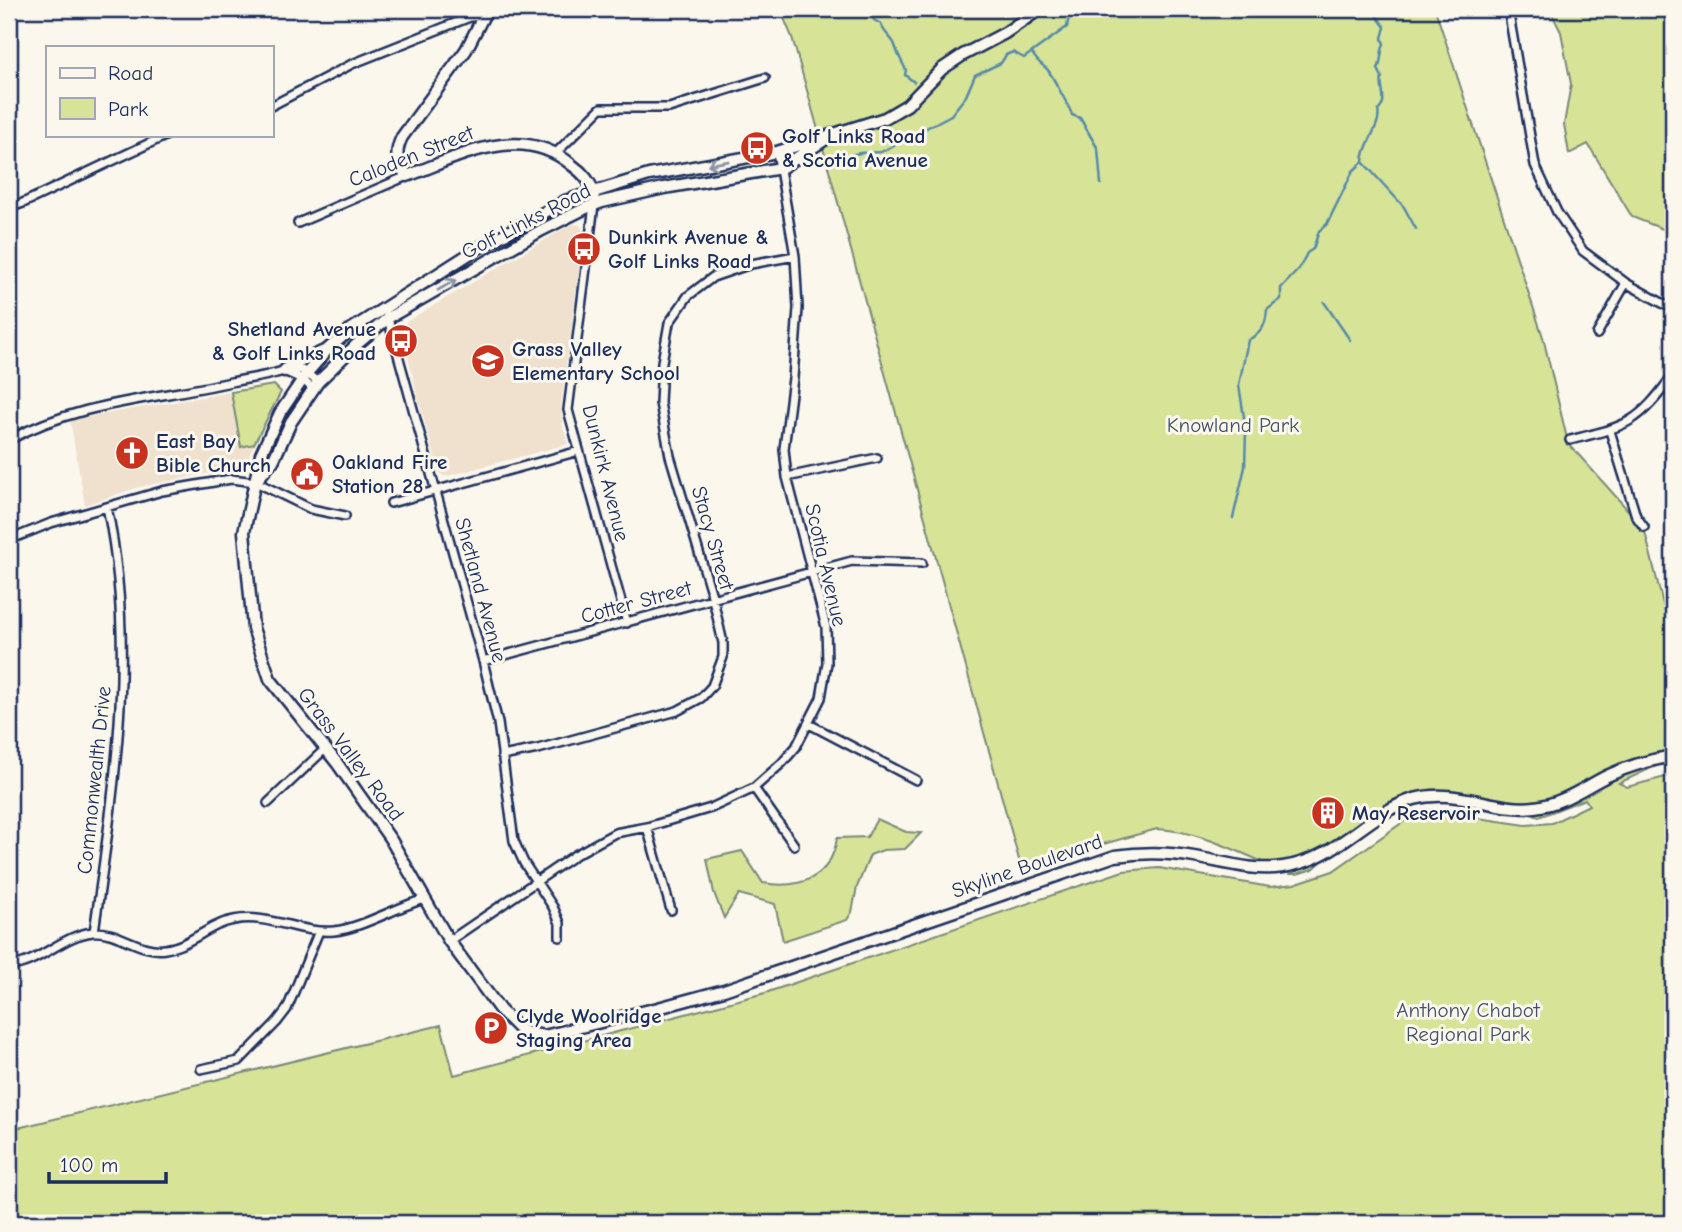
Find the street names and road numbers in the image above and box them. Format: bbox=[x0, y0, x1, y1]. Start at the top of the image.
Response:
street label: Caloden Street bbox=[345, 120, 478, 192]
street label: Golf Links Road bbox=[457, 178, 595, 264]
street label: Dunkirk Avenue bbox=[577, 402, 635, 544]
street label: Stacy Street bbox=[687, 483, 740, 594]
street label: Scotia Avenue bbox=[800, 501, 852, 629]
street label: Shetland Avenue bbox=[450, 515, 512, 665]
street label: Cotter Street bbox=[578, 575, 695, 628]
street label: Grass Valley Road bbox=[293, 683, 409, 825]
street label: Commonwealth Drive bbox=[72, 685, 116, 875]
street label: Skyline Boulevard bbox=[949, 829, 1105, 903]

